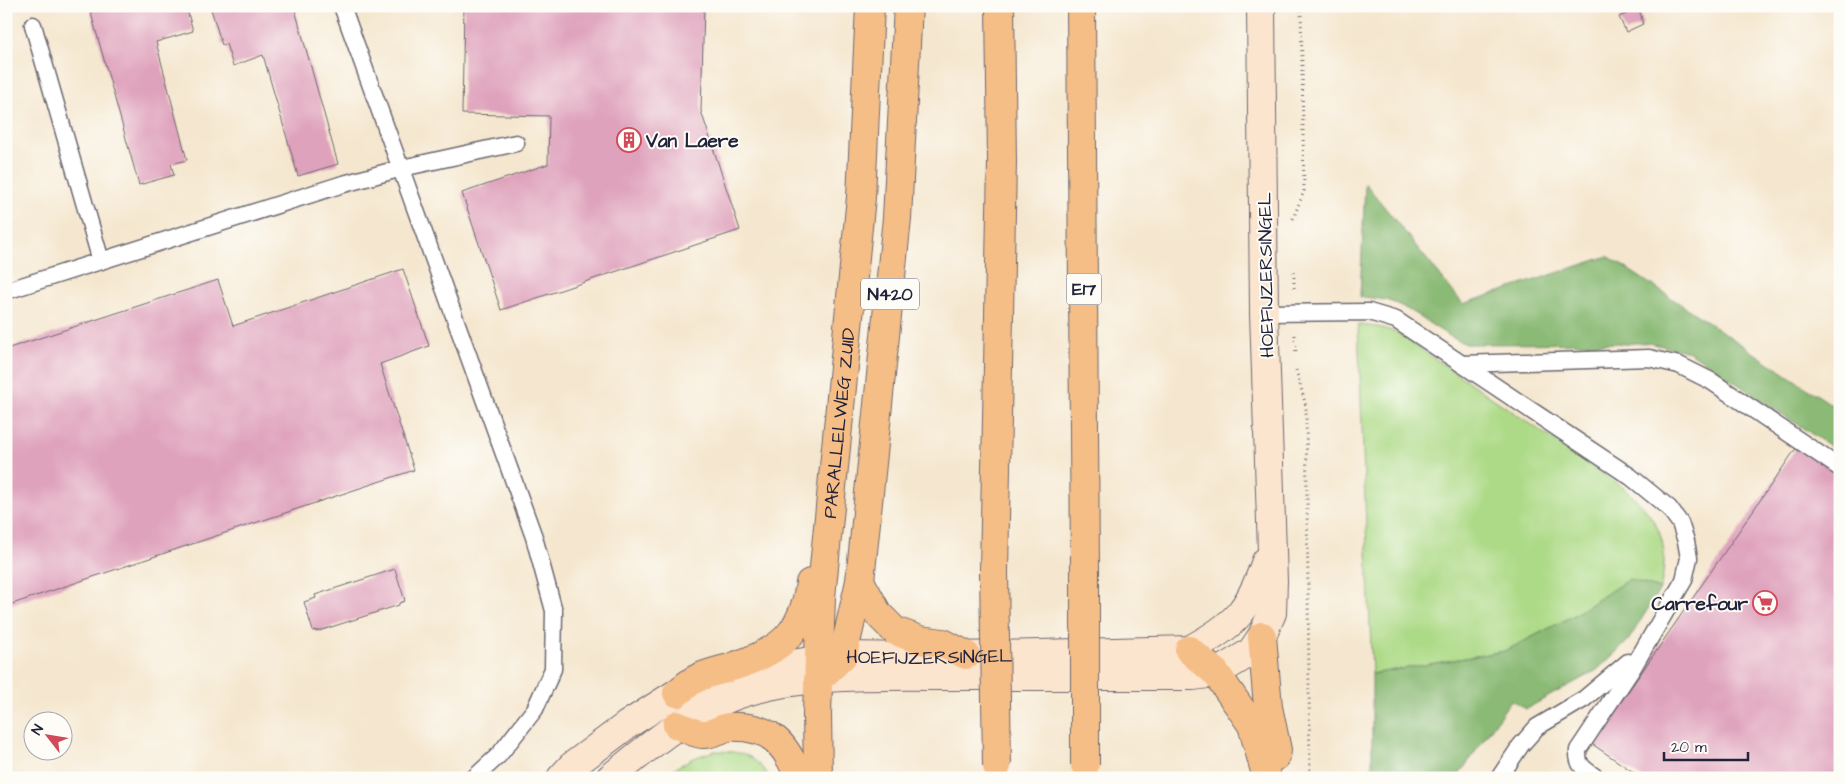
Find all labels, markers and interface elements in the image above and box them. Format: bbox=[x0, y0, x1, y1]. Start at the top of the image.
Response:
building icon: Van Laere bbox=[616, 127, 642, 153]
place label: Van Laere bbox=[645, 128, 739, 155]
street label: HOEFIJZERSINGEL bbox=[1252, 192, 1281, 358]
road number: E17 bbox=[1066, 274, 1102, 304]
road number: N420 bbox=[861, 278, 919, 310]
street label: PARALLELWEG ZUID bbox=[817, 327, 863, 520]
supermarket icon: Carrefour bbox=[1752, 590, 1778, 616]
place label: Carrefour bbox=[1652, 591, 1749, 618]
street label: HOEFIJZERSINGEL bbox=[846, 643, 1013, 672]
north arrow bbox=[22, 712, 72, 762]
text: N bbox=[27, 721, 49, 739]
scale bar bbox=[1664, 729, 1747, 761]
text: 20 m bbox=[1671, 737, 1707, 758]

